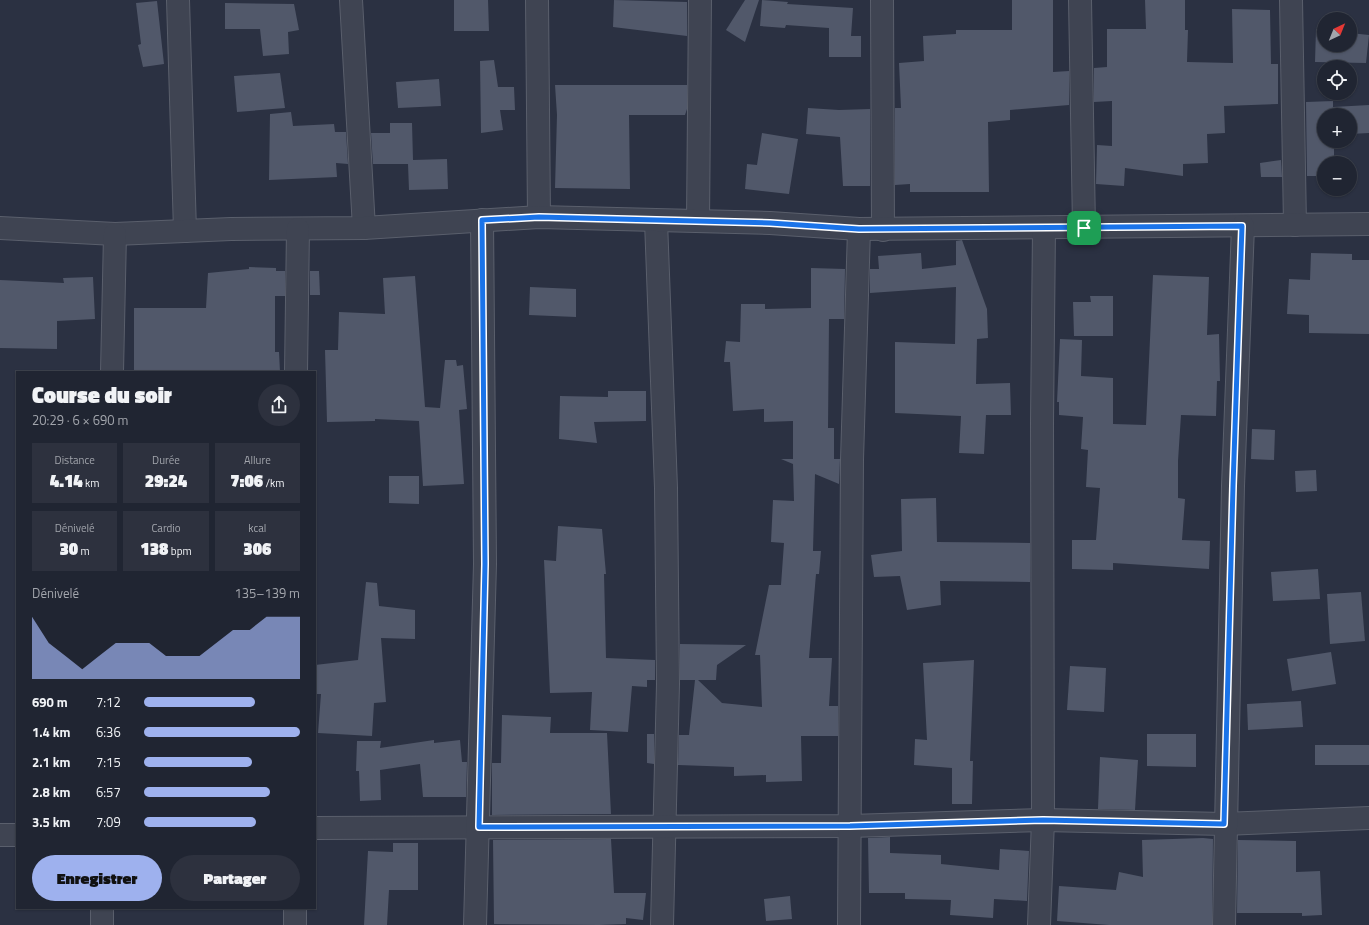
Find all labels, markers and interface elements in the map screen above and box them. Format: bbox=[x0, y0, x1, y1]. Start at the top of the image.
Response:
north arrow bbox=[1317, 12, 1357, 52]
map controls bbox=[1317, 12, 1357, 196]
button: locate bbox=[1317, 60, 1357, 100]
button: + bbox=[1317, 108, 1357, 148]
button: − bbox=[1317, 156, 1357, 196]
pin bbox=[1067, 211, 1101, 245]
icon: arrive bbox=[1073, 217, 1095, 239]
text: Course du soir bbox=[32, 378, 172, 412]
button: share bbox=[258, 384, 300, 426]
text: 20:29 · 6 × 690 m bbox=[32, 410, 128, 430]
text: Distance bbox=[55, 452, 95, 468]
text: Durée bbox=[152, 452, 180, 468]
text: Allure bbox=[244, 452, 271, 468]
text: 4.14 bbox=[50, 468, 83, 494]
text: 29:24 bbox=[145, 468, 187, 494]
text: 7:06 bbox=[230, 468, 263, 494]
text: km bbox=[83, 475, 100, 491]
text: /km bbox=[263, 475, 285, 491]
text: Dénivelé bbox=[55, 520, 95, 536]
text: Cardio bbox=[151, 520, 181, 536]
text: kcal bbox=[248, 520, 266, 536]
text: 30 bbox=[60, 536, 78, 562]
text: 138 bbox=[140, 536, 168, 562]
text: 306 bbox=[243, 536, 271, 562]
text: m bbox=[78, 543, 90, 559]
text: bpm bbox=[168, 543, 192, 559]
text: Dénivelé bbox=[32, 583, 79, 603]
text: 135–139 m bbox=[234, 583, 300, 603]
text: 690 m bbox=[32, 692, 68, 712]
text: 7:12 bbox=[96, 692, 121, 712]
text: 1.4 km bbox=[32, 722, 70, 742]
text: 6:36 bbox=[96, 722, 121, 742]
text: 2.1 km bbox=[32, 752, 70, 772]
text: 7:15 bbox=[96, 752, 121, 772]
text: 2.8 km bbox=[32, 782, 70, 802]
text: 6:57 bbox=[96, 782, 121, 802]
text: 3.5 km bbox=[32, 812, 70, 832]
text: 7:09 bbox=[96, 812, 121, 832]
button: Enregistrer bbox=[32, 855, 162, 901]
button: Partager bbox=[170, 855, 300, 901]

